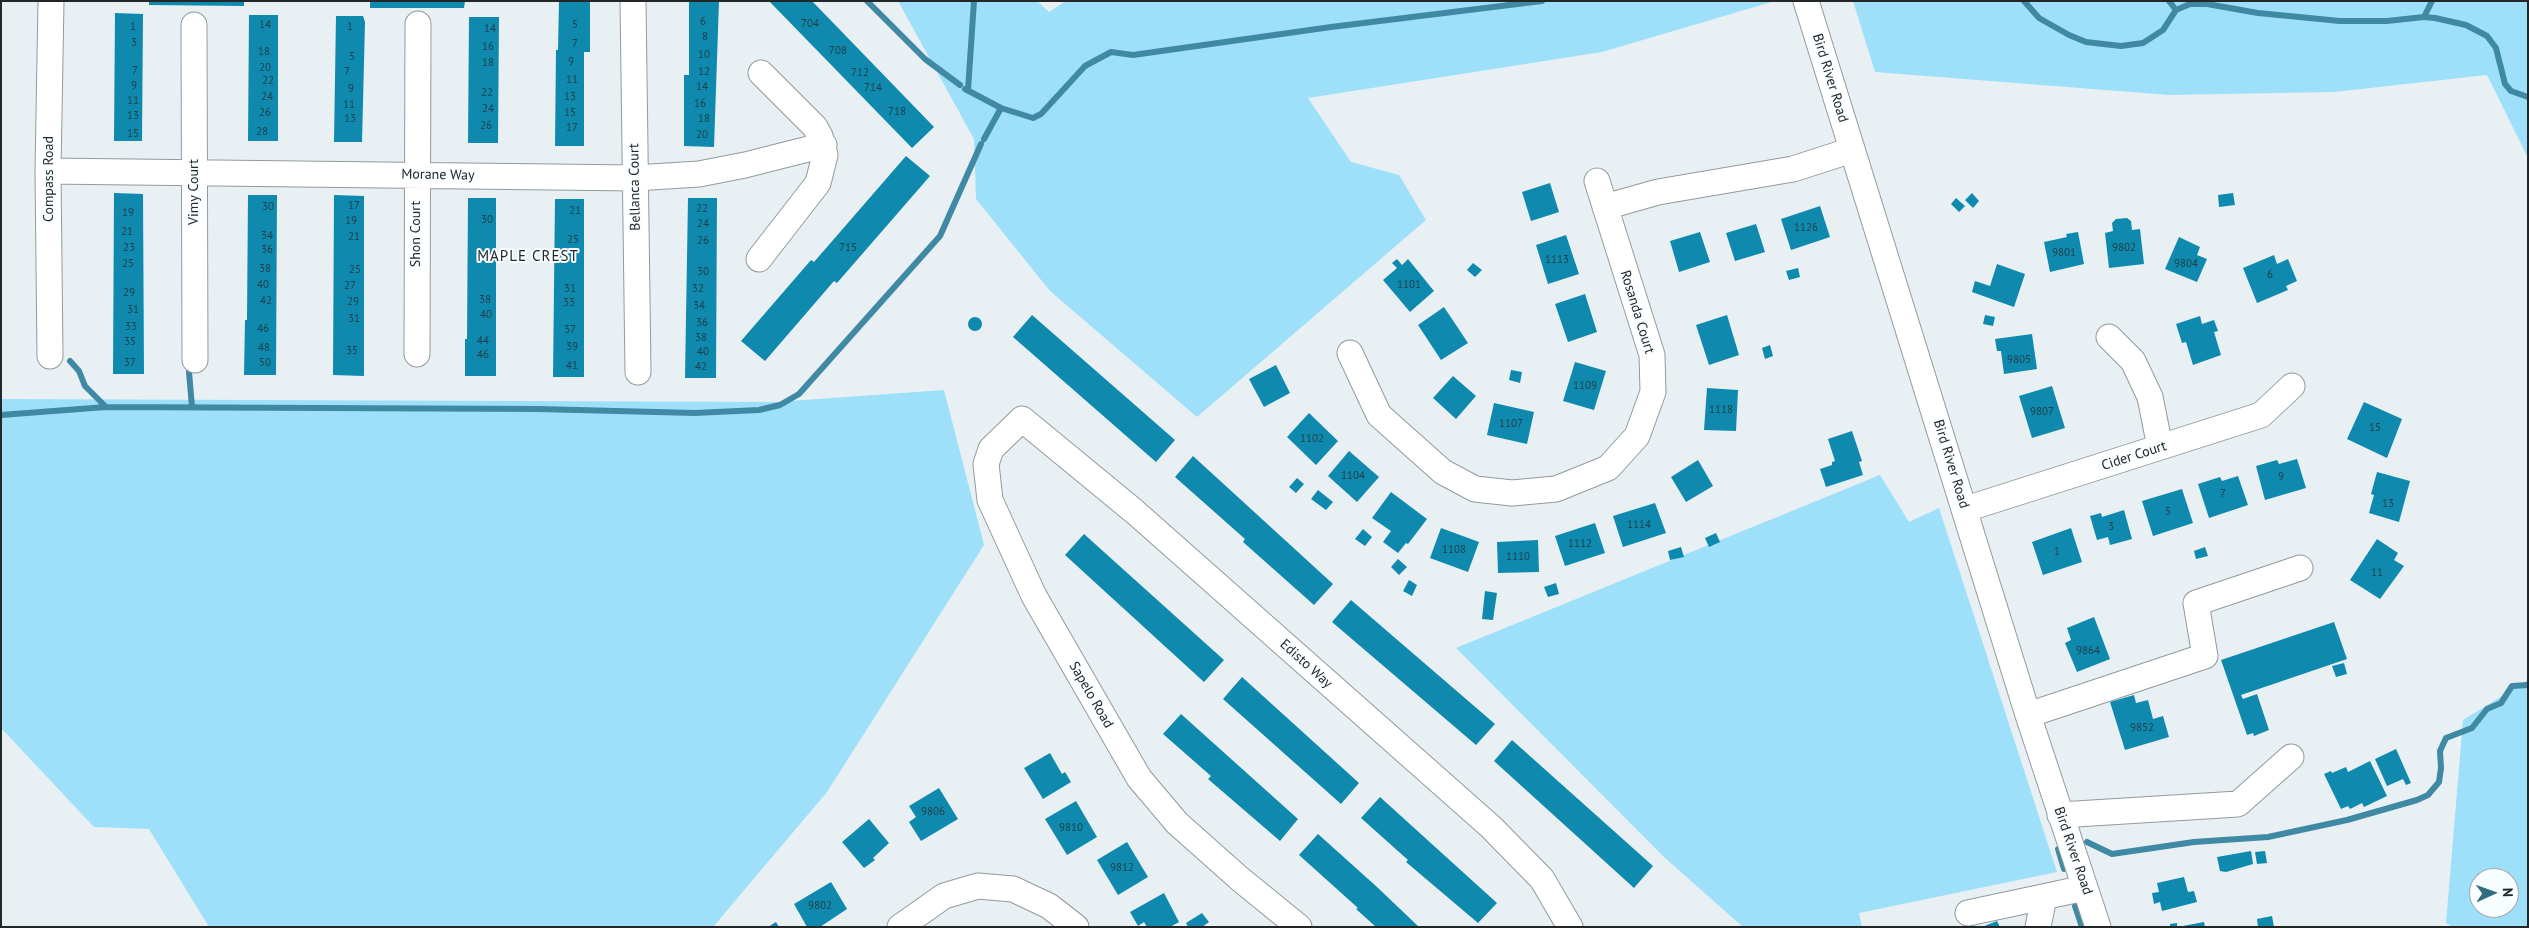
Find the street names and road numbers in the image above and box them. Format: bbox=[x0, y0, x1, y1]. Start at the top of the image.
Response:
street label: Bird River Road bbox=[1809, 32, 1851, 124]
street label: Compass Road bbox=[41, 136, 57, 222]
street label: Bellanca Court bbox=[626, 143, 644, 231]
street label: Vimy Court bbox=[186, 159, 202, 225]
street label: Morane Way bbox=[401, 166, 475, 184]
street label: Shon Court bbox=[408, 201, 424, 267]
street label: Rosanda Court bbox=[1616, 268, 1658, 356]
street label: Bird River Road bbox=[1930, 418, 1972, 510]
street label: Cider Court bbox=[2099, 438, 2169, 474]
street label: Edisto Way bbox=[1276, 636, 1336, 692]
street label: Sapelo Road bbox=[1065, 659, 1117, 731]
street label: Bird River Road bbox=[2050, 805, 2096, 897]

